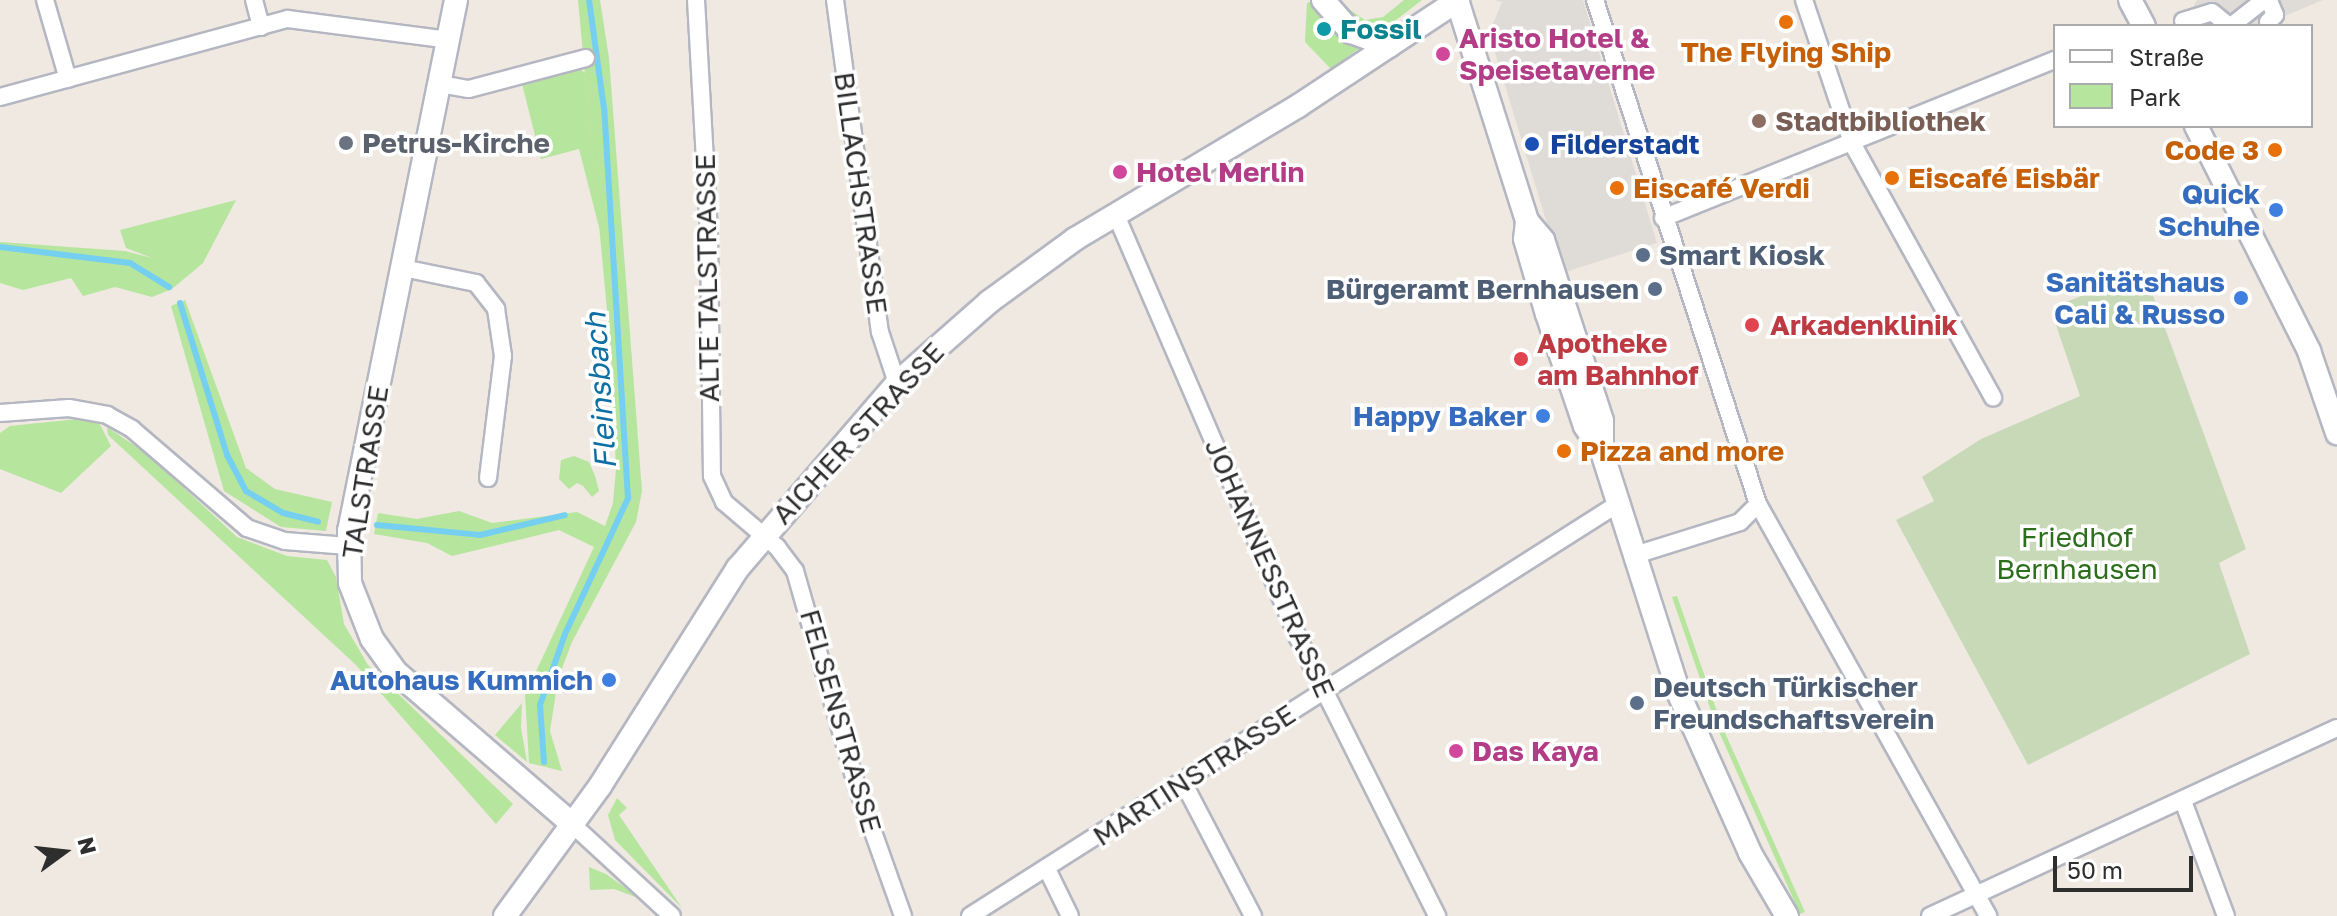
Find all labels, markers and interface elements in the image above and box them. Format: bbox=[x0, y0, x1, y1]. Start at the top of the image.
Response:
place label: Fossil bbox=[1340, 12, 1422, 46]
marker: The Flying Ship bbox=[1777, 13, 1795, 31]
marker: Fossil bbox=[1315, 20, 1333, 38]
place label: Aristo Hotel & Speisetaverne bbox=[1459, 21, 1655, 87]
legend bbox=[2053, 24, 2313, 128]
place label: The Flying Ship bbox=[1681, 35, 1891, 69]
text: Straße bbox=[2129, 42, 2204, 71]
marker: Aristo Hotel & Speisetaverne bbox=[1434, 45, 1452, 63]
street label: BILLACHSTRASSE bbox=[827, 70, 895, 316]
text: Park bbox=[2129, 82, 2181, 111]
place label: Stadtbibliothek bbox=[1775, 104, 1986, 138]
marker: Stadtbibliothek bbox=[1750, 112, 1768, 130]
place label: Petrus-Kirche bbox=[362, 126, 550, 160]
place label: Filderstadt bbox=[1550, 127, 1700, 161]
marker: Filderstadt bbox=[1521, 133, 1543, 155]
place label: Code 3 bbox=[2165, 133, 2259, 167]
marker: Petrus-Kirche bbox=[337, 134, 355, 152]
marker: Code 3 bbox=[2266, 141, 2284, 159]
street label: ALTE TALSTRASSE bbox=[688, 153, 726, 403]
place label: Hotel Merlin bbox=[1136, 155, 1304, 189]
place label: Eiscafé Eisbär bbox=[1908, 161, 2100, 195]
marker: Hotel Merlin bbox=[1111, 163, 1129, 181]
marker: Eiscafé Eisbär bbox=[1883, 169, 1901, 187]
place label: Eiscafé Verdi bbox=[1633, 171, 1810, 205]
place label: Quick Schuhe bbox=[2158, 177, 2260, 243]
marker: Eiscafé Verdi bbox=[1608, 179, 1626, 197]
marker: Quick Schuhe bbox=[2267, 201, 2285, 219]
place label: Smart Kiosk bbox=[1659, 238, 1825, 272]
marker: Smart Kiosk bbox=[1634, 246, 1652, 264]
place label: Sanitätshaus Cali & Russo bbox=[2046, 265, 2225, 331]
place label: Bürgeramt Bernhausen bbox=[1326, 272, 1639, 306]
marker: Bürgeramt Bernhausen bbox=[1646, 280, 1664, 298]
marker: Sanitätshaus Cali & Russo bbox=[2232, 289, 2250, 307]
place label: Arkadenklinik bbox=[1770, 308, 1958, 342]
water label: Fleinsbach bbox=[577, 311, 623, 471]
marker: Arkadenklinik bbox=[1741, 314, 1763, 336]
place label: Apotheke am Bahnhof bbox=[1537, 326, 1698, 392]
street label: AICHER STRASSE bbox=[765, 335, 951, 531]
marker: Apotheke am Bahnhof bbox=[1512, 350, 1530, 368]
street label: TALSTRASSE bbox=[335, 383, 395, 561]
place label: Happy Baker bbox=[1353, 399, 1527, 433]
marker: Happy Baker bbox=[1534, 407, 1552, 425]
street label: JOHANNESSTRASSE bbox=[1198, 434, 1342, 702]
place label: Pizza and more bbox=[1580, 434, 1784, 468]
marker: Pizza and more bbox=[1555, 442, 1573, 460]
park label: Friedhof Bernhausen bbox=[1996, 520, 2158, 586]
street label: FELSENSTRASSE bbox=[793, 605, 889, 837]
place label: Autohaus Kummich bbox=[330, 663, 593, 697]
place label: Deutsch Türkischer Freundschaftsverein bbox=[1653, 670, 1934, 736]
marker: Autohaus Kummich bbox=[600, 671, 618, 689]
marker: Deutsch Türkischer Freundschaftsverein bbox=[1628, 694, 1646, 712]
street label: MARTINSTRASSE bbox=[1087, 697, 1301, 853]
place label: Das Kaya bbox=[1472, 734, 1599, 768]
marker: Das Kaya bbox=[1447, 742, 1465, 760]
north arrow bbox=[24, 812, 104, 892]
text: N bbox=[72, 834, 103, 857]
scale bar bbox=[2057, 840, 2197, 890]
text: 50 m bbox=[2067, 855, 2123, 884]

